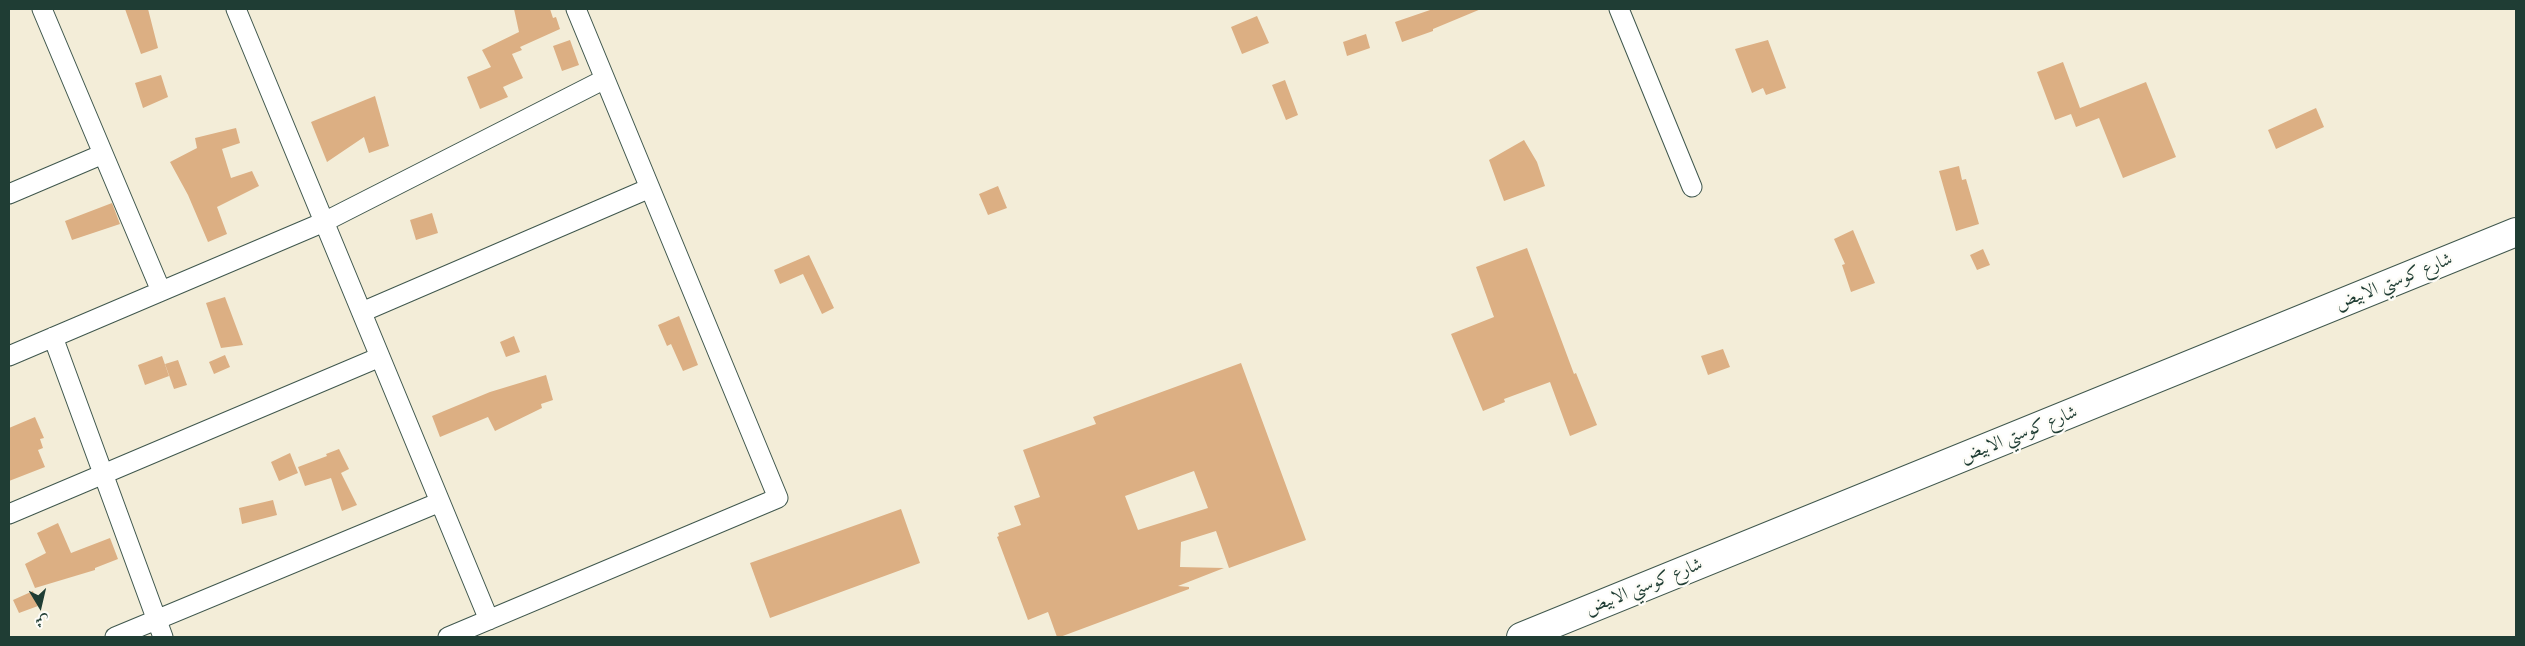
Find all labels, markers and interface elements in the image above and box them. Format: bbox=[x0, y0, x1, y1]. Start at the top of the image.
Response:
street label: شارع كوستي الابيض bbox=[2332, 249, 2456, 315]
street label: شارع كوستي الابيض bbox=[1957, 402, 2081, 468]
street label: شارع كوستي الابيض bbox=[1582, 554, 1706, 620]
north arrow bbox=[15, 581, 65, 631]
text: ش bbox=[34, 612, 51, 631]

